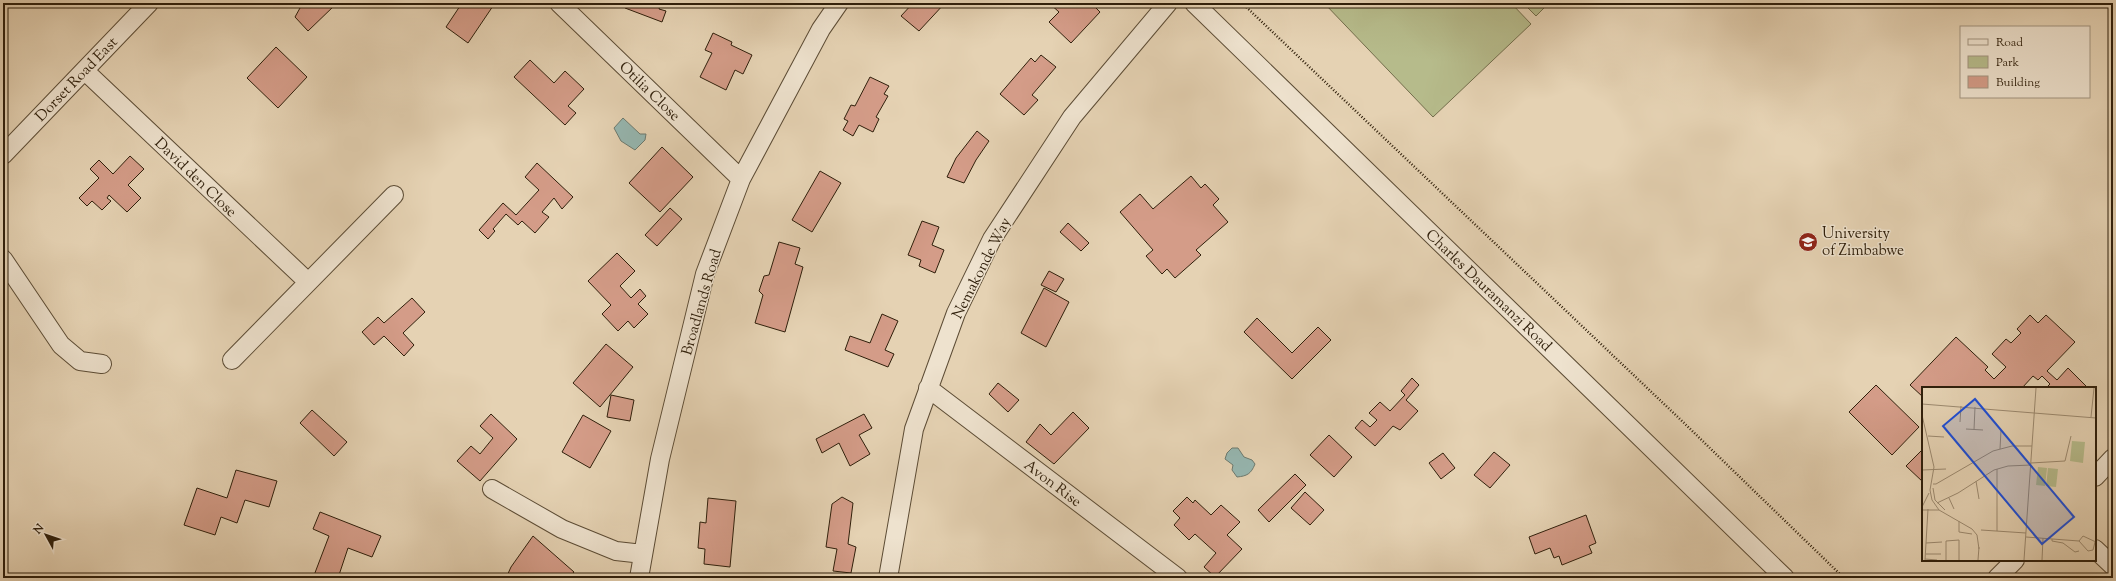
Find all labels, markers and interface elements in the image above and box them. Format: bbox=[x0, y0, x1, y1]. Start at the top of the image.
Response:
legend bbox=[1960, 26, 2090, 98]
street label: Dorset Road East bbox=[31, 33, 123, 127]
text: Road bbox=[1996, 34, 2023, 52]
text: Park bbox=[1996, 54, 2019, 72]
street label: Otilia Close bbox=[614, 57, 684, 127]
text: Building bbox=[1996, 74, 2040, 92]
street label: David den Close bbox=[149, 133, 241, 223]
street label: Nemakonde Way bbox=[948, 214, 1017, 323]
place label: University of Zimbabwe bbox=[1822, 224, 1904, 262]
street label: Charles Dauramanzi Road bbox=[1420, 225, 1556, 357]
school or university icon: University of Zimbabwe bbox=[1797, 231, 1819, 253]
street label: Broadlands Road bbox=[677, 246, 728, 358]
inset map bbox=[1922, 387, 2096, 561]
street label: Avon Rise bbox=[1019, 456, 1085, 513]
north arrow bbox=[26, 515, 66, 555]
text: N bbox=[30, 521, 48, 538]

